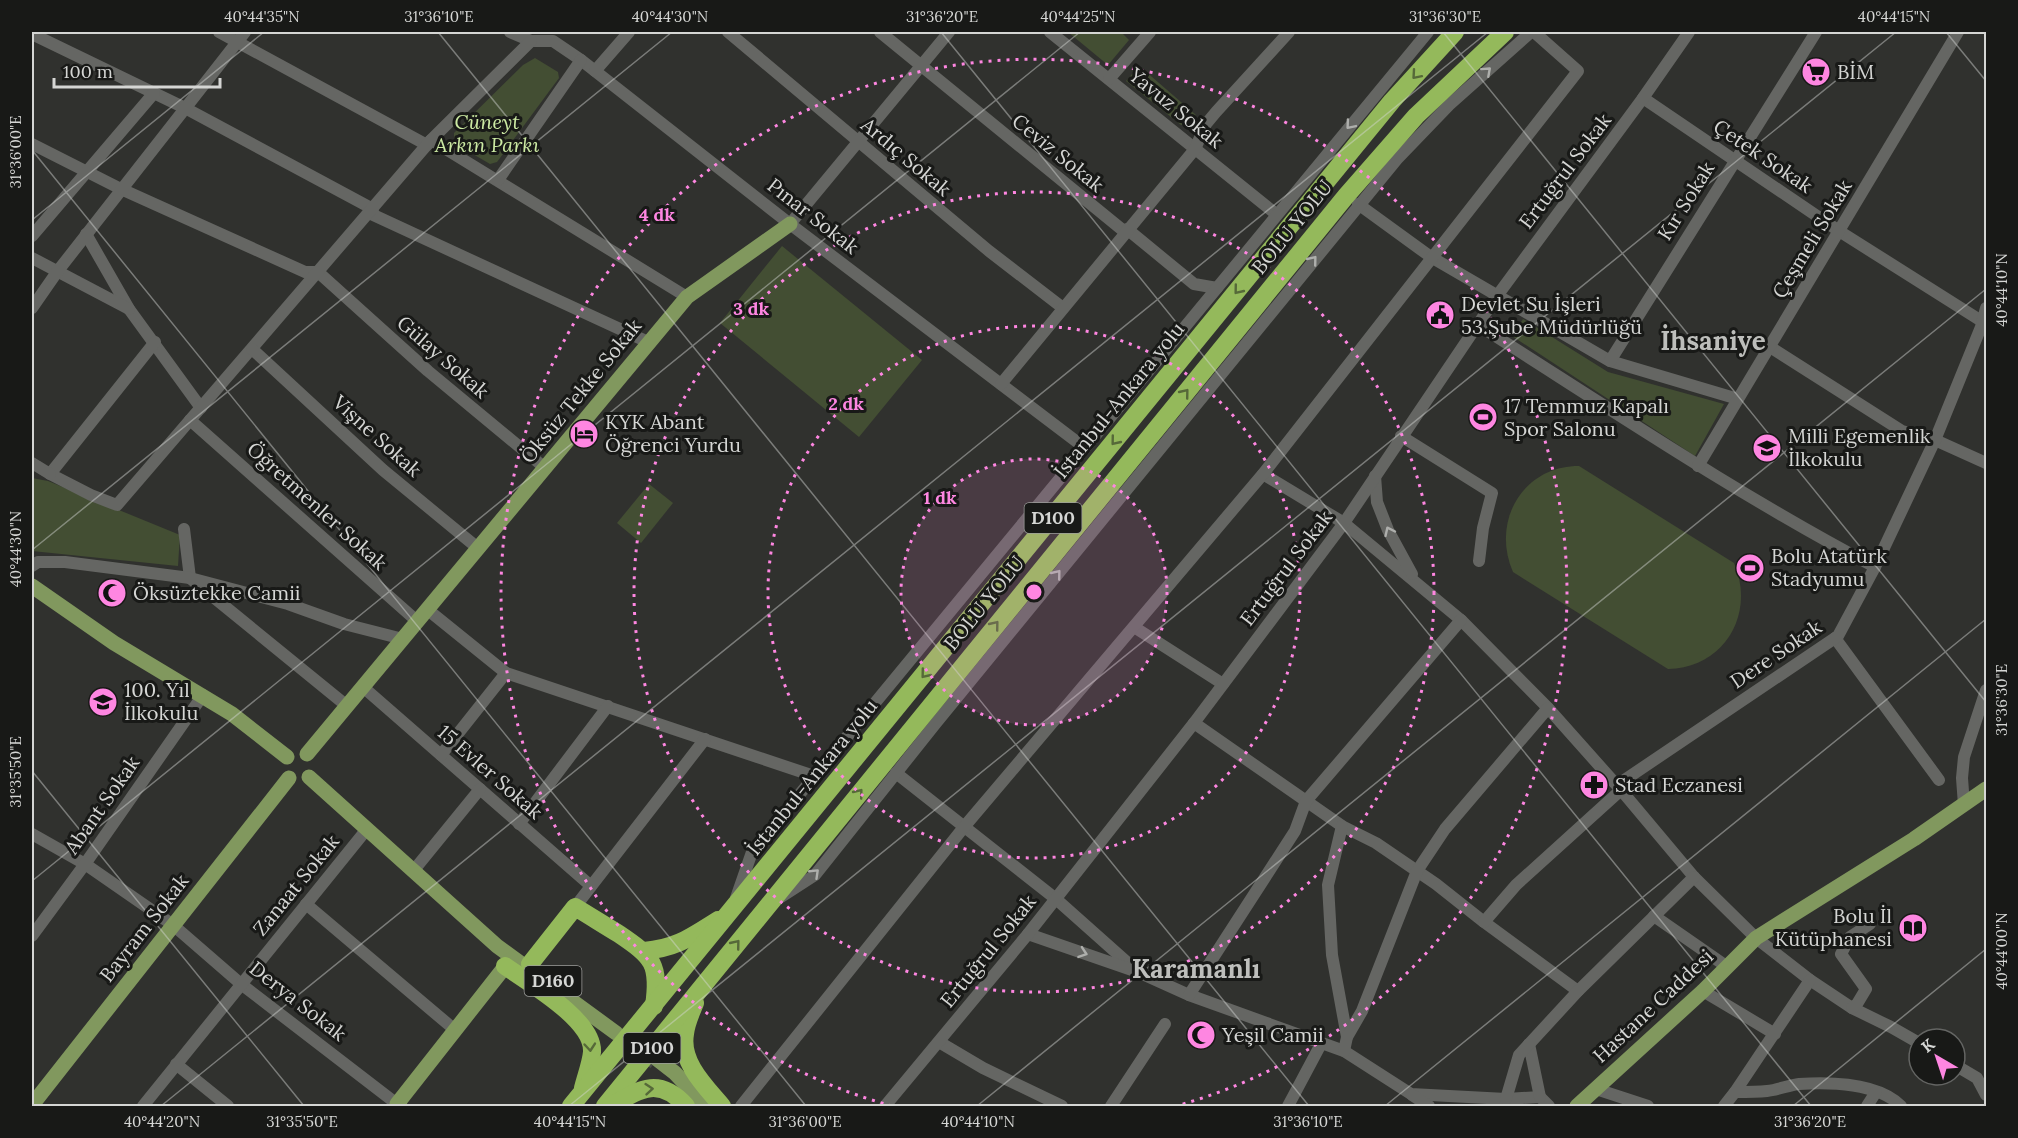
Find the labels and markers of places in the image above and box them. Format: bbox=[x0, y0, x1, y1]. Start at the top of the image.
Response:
supermarket icon: BİM bbox=[1800, 56, 1832, 88]
place label: BİM bbox=[1837, 59, 1874, 84]
place label: Devlet Su İşleri 53.Şube Müdürlüğü bbox=[1461, 291, 1642, 339]
public building icon: Devlet Su İşleri 53.Şube Müdürlüğü bbox=[1424, 299, 1456, 331]
place label: 17 Temmuz Kapalı Spor Salonu bbox=[1504, 393, 1669, 441]
sports icon: 17 Temmuz Kapalı Spor Salonu bbox=[1467, 401, 1499, 433]
place label: KYK Abant Öğrenci Yurdu bbox=[605, 409, 741, 457]
hotel icon: KYK Abant Öğrenci Yurdu bbox=[568, 418, 600, 450]
place label: Milli Egemenlik İlkokulu bbox=[1788, 423, 1931, 471]
school or university icon: Milli Egemenlik İlkokulu bbox=[1751, 432, 1783, 464]
place label: Bolu Atatürk Stadyumu bbox=[1771, 543, 1887, 591]
sports icon: Bolu Atatürk Stadyumu bbox=[1734, 552, 1766, 584]
mosque icon: Öksüztekke Camii bbox=[96, 577, 128, 609]
place label: Öksüztekke Camii bbox=[133, 580, 300, 605]
centre of rings bbox=[1024, 582, 1044, 602]
place label: 100. Yıl İlkokulu bbox=[124, 677, 199, 725]
school or university icon: 100. Yıl İlkokulu bbox=[87, 686, 119, 718]
pharmacy icon: Stad Eczanesi bbox=[1578, 769, 1610, 801]
place label: Stad Eczanesi bbox=[1615, 772, 1743, 797]
place label: Bolu İl Kütüphanesi bbox=[1775, 903, 1892, 951]
library icon: Bolu İl Kütüphanesi bbox=[1897, 912, 1929, 944]
mosque icon: Yeşil Camii bbox=[1185, 1019, 1217, 1051]
place label: Yeşil Camii bbox=[1221, 1022, 1324, 1047]

